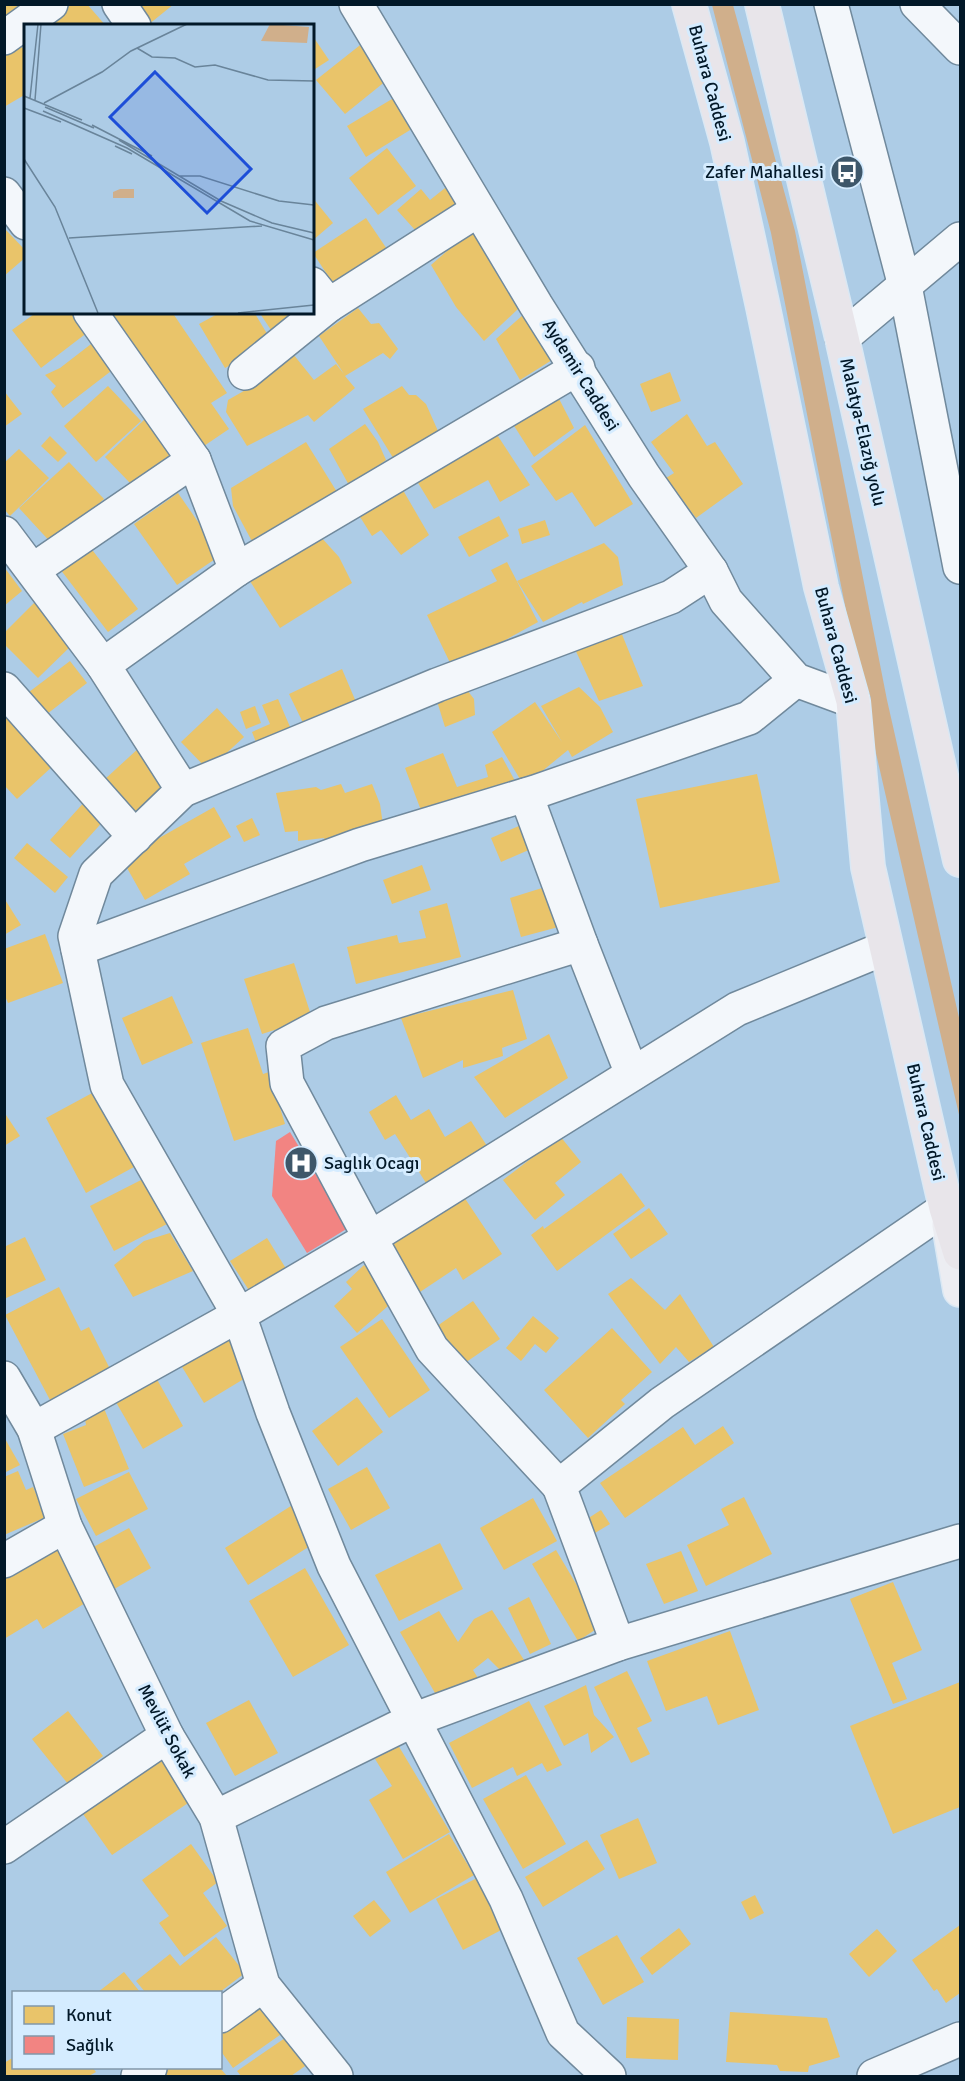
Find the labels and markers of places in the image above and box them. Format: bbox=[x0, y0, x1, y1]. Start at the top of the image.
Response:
bus stop icon: Zafer Mahallesi bbox=[829, 154, 865, 190]
place label: Zafer Mahallesi bbox=[705, 161, 824, 183]
hospital icon: Saglık Ocagı bbox=[283, 1145, 319, 1181]
place label: Saglık Ocagı bbox=[324, 1152, 419, 1174]

